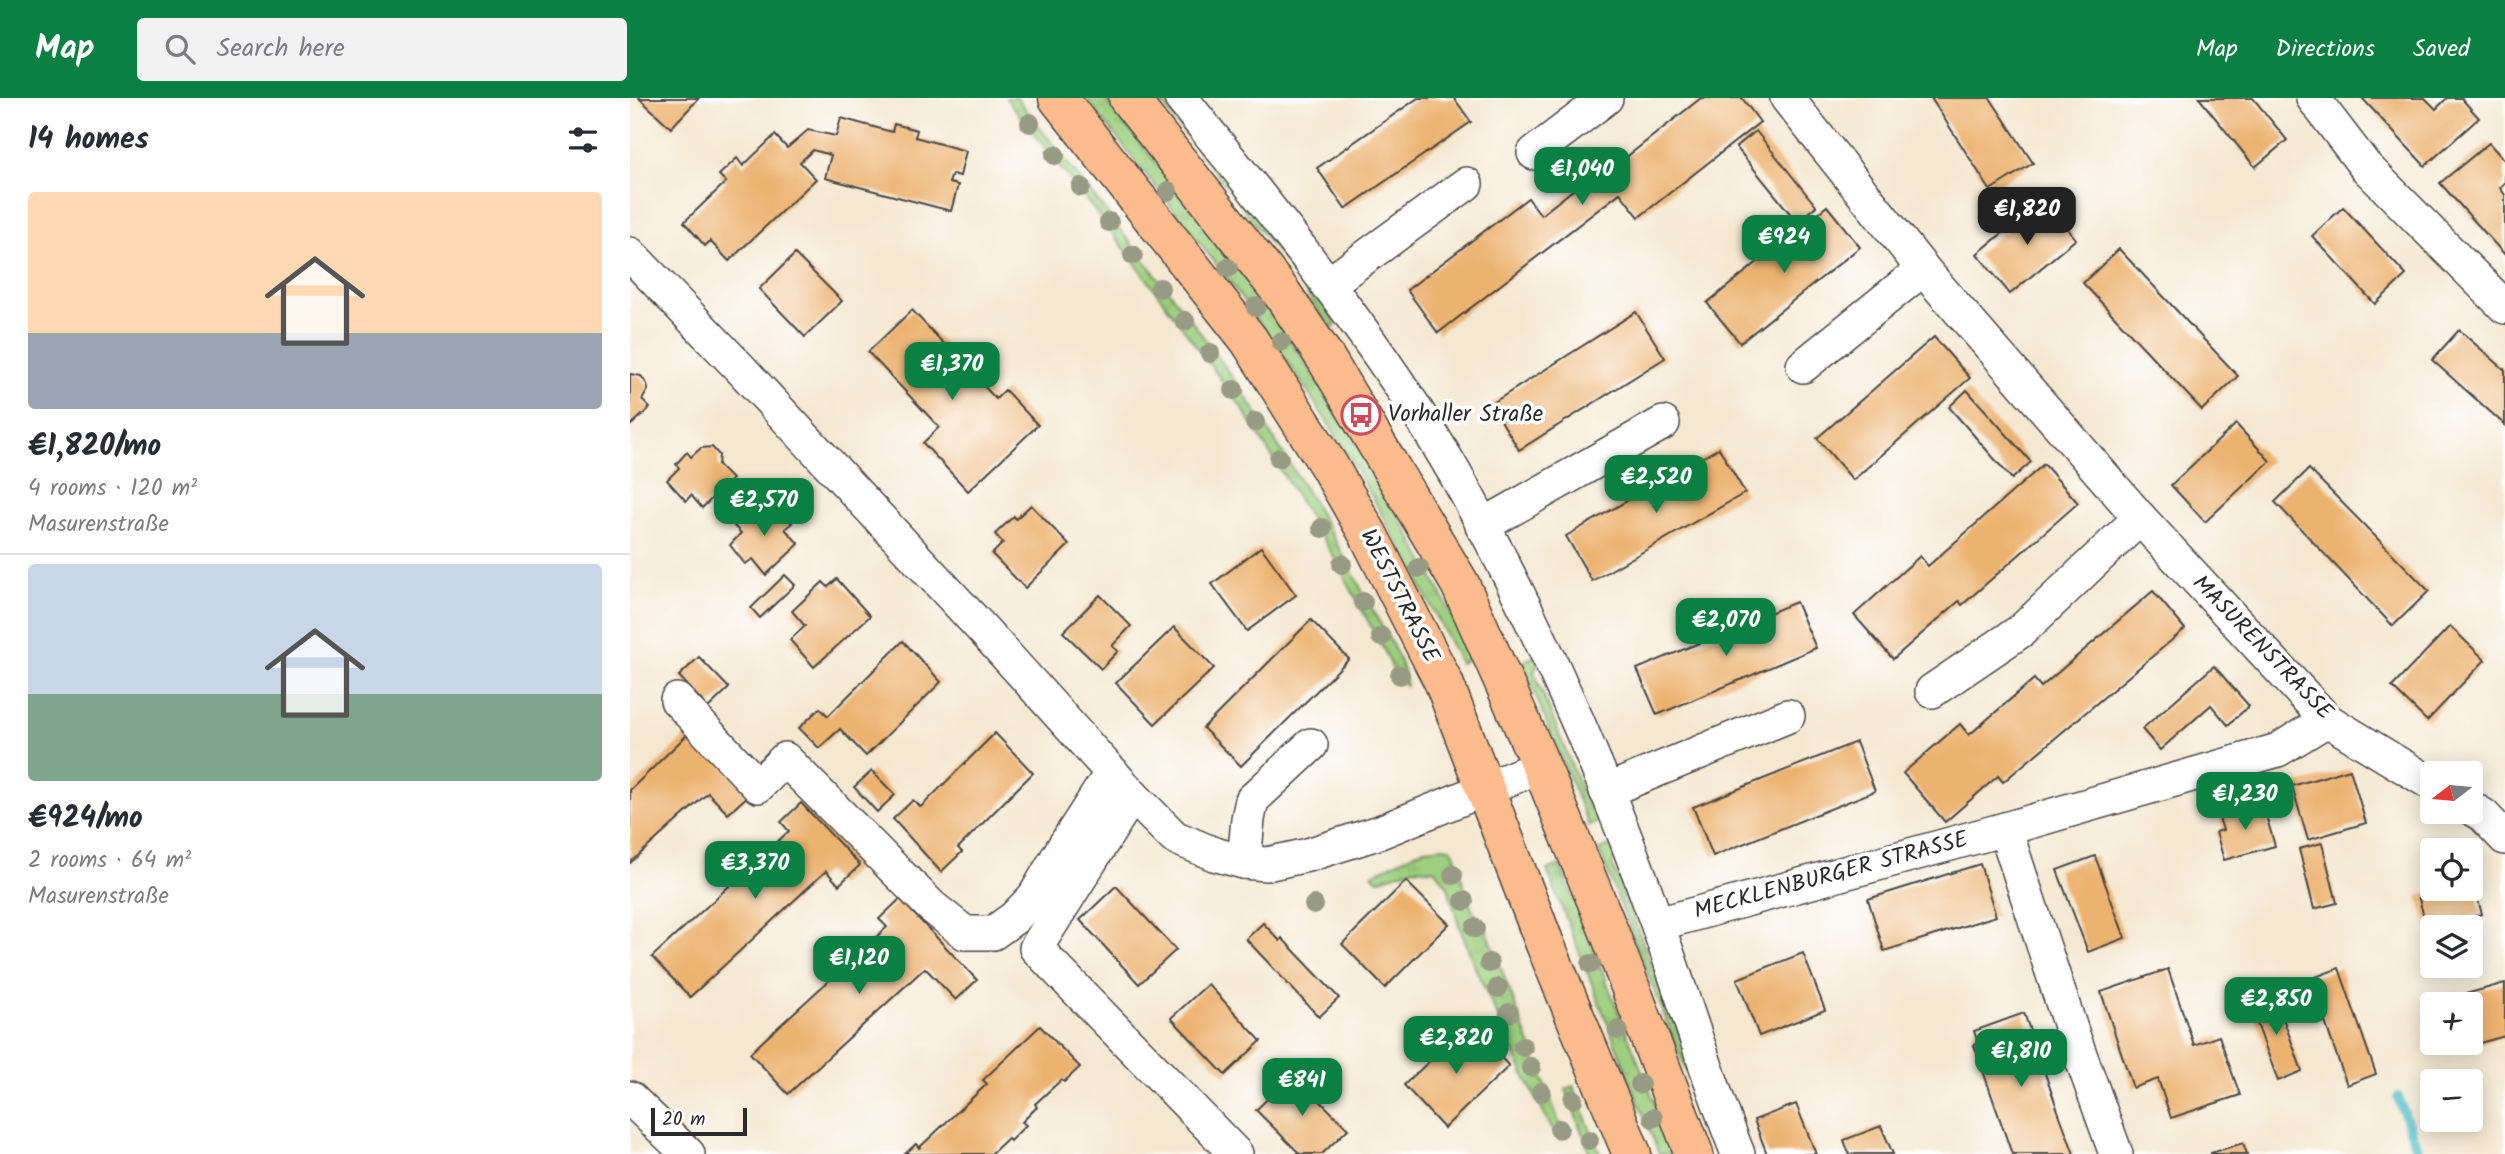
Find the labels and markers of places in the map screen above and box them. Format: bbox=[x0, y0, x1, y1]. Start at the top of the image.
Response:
pin: €1,040 bbox=[1525, 148, 1639, 207]
pin: €1,820 bbox=[1970, 188, 2084, 247]
pin: €924 bbox=[1743, 216, 1825, 275]
pin: €1,370 bbox=[895, 342, 1009, 402]
bus stop icon: Vorhaller Straße bbox=[1340, 394, 1382, 436]
place label: Vorhaller Straße bbox=[1388, 397, 1543, 433]
pin: €2,520 bbox=[1599, 456, 1713, 515]
pin: €2,570 bbox=[707, 478, 821, 538]
pin: €2,070 bbox=[1669, 598, 1783, 658]
pin: €1,230 bbox=[2188, 772, 2302, 832]
pin: €3,370 bbox=[698, 842, 812, 901]
pin: €1,120 bbox=[802, 936, 916, 996]
pin: €2,850 bbox=[2219, 978, 2333, 1037]
pin: €2,820 bbox=[1399, 1016, 1513, 1076]
pin: €1,810 bbox=[1964, 1030, 2078, 1089]
pin: €841 bbox=[1261, 1058, 1343, 1118]

